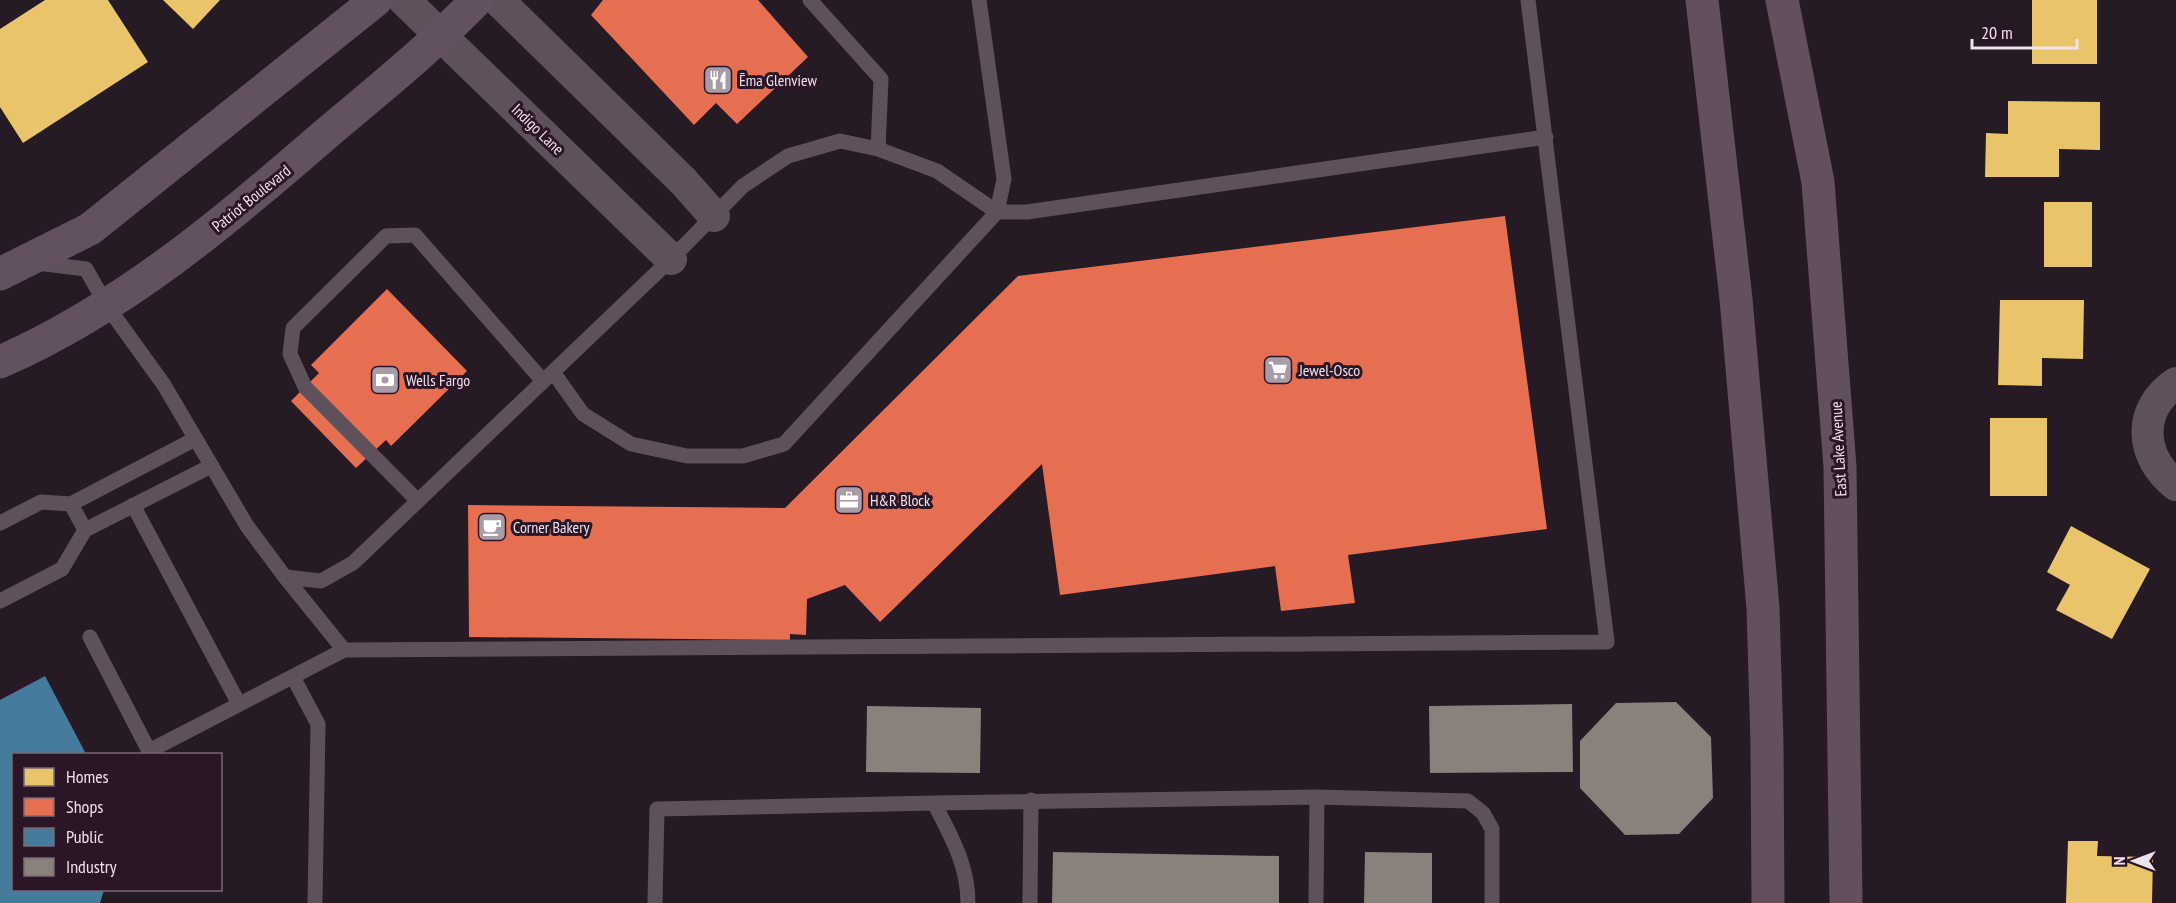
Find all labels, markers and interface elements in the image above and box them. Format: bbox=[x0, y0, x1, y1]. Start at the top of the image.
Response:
scale bar bbox=[1972, 12, 2077, 50]
text: 20 m bbox=[1981, 21, 2013, 44]
restaurant icon: Ēma Glenview bbox=[702, 64, 734, 96]
place label: Ēma Glenview bbox=[739, 70, 817, 90]
street label: Indigo Lane bbox=[508, 99, 568, 159]
street label: Patriot Boulevard bbox=[208, 160, 294, 236]
supermarket icon: Jewel-Osco bbox=[1262, 354, 1294, 386]
place label: Jewel-Osco bbox=[1298, 360, 1360, 380]
bank icon: Wells Fargo bbox=[369, 364, 401, 396]
place label: Wells Fargo bbox=[406, 370, 470, 390]
street label: East Lake Avenue bbox=[1826, 401, 1850, 497]
office icon: H&R Block bbox=[833, 484, 865, 516]
place label: H&R Block bbox=[870, 490, 931, 510]
cafe icon: Corner Bakery bbox=[476, 511, 508, 543]
place label: Corner Bakery bbox=[513, 517, 590, 537]
legend bbox=[12, 753, 222, 891]
text: Homes bbox=[66, 765, 109, 788]
text: Shops bbox=[66, 795, 103, 818]
text: Public bbox=[66, 825, 104, 848]
north arrow bbox=[2104, 831, 2164, 891]
text: Industry bbox=[66, 855, 117, 878]
text: N bbox=[2109, 857, 2129, 865]

